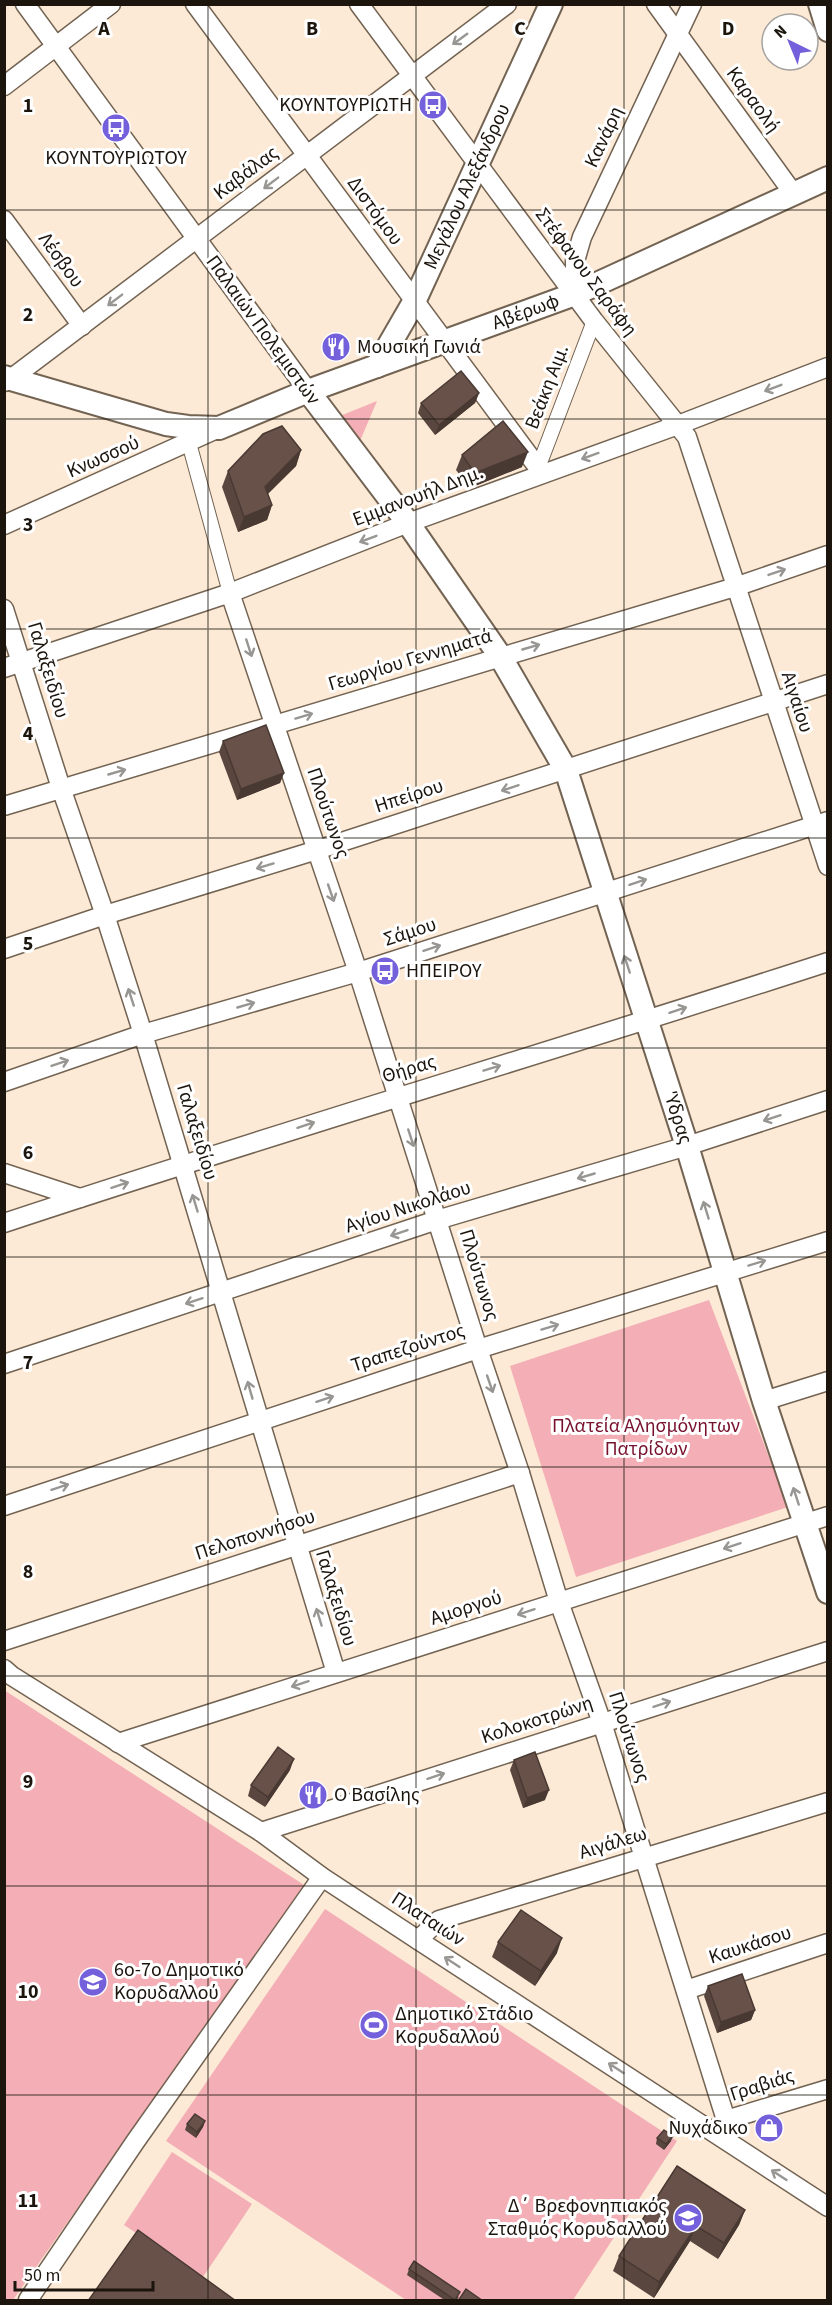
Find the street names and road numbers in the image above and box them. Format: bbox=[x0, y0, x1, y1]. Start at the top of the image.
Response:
street label: Καραολή bbox=[719, 61, 787, 139]
street label: Μεγάλου Αλεξάνδρου bbox=[417, 99, 517, 274]
street label: Κανάρη bbox=[578, 102, 630, 172]
street label: Καβάλας bbox=[208, 139, 285, 207]
street label: Διστόμου bbox=[340, 171, 410, 251]
street label: Στέφανου Σαράφη bbox=[528, 202, 644, 342]
street label: Λέσβου bbox=[31, 227, 91, 293]
street label: Παλαιών Πολεμιστών bbox=[199, 249, 327, 411]
street label: Αβέρωφ bbox=[488, 287, 563, 337]
street label: Βεάκη Αιμ. bbox=[518, 341, 576, 433]
street label: Κνωσσού bbox=[62, 429, 144, 485]
street label: Εμμανουήλ Δημ. bbox=[349, 458, 487, 534]
street label: Γαλαξειδίου bbox=[20, 618, 76, 722]
street label: Γεωργίου Γεννηματά bbox=[325, 622, 495, 698]
street label: Αιγαίου bbox=[774, 668, 820, 736]
street label: Πλούτωνος bbox=[299, 764, 357, 863]
street label: Ηπείρου bbox=[371, 772, 447, 820]
street label: Σάμου bbox=[380, 910, 440, 954]
street label: Θήρας bbox=[379, 1047, 440, 1090]
street label: Γαλαξειδίου bbox=[169, 1080, 225, 1184]
street label: Ύδρας bbox=[656, 1088, 700, 1148]
street label: Αγίου Νικολάου bbox=[342, 1174, 474, 1240]
street label: Πλούτωνος bbox=[452, 1226, 506, 1325]
street label: Τραπεζούντος bbox=[348, 1316, 469, 1380]
street label: Πελοποννήσου bbox=[191, 1502, 319, 1568]
street label: Γαλαξειδίου bbox=[308, 1546, 364, 1650]
street label: Αμοργού bbox=[427, 1583, 505, 1633]
street label: Πλούτωνος bbox=[601, 1688, 657, 1787]
street label: Κολοκοτρώνη bbox=[478, 1689, 596, 1751]
street label: Αιγάλεω bbox=[576, 1819, 650, 1867]
street label: Πλαταιών bbox=[386, 1885, 471, 1953]
street label: Καυκάσου bbox=[705, 1919, 795, 1971]
street label: Γραβιάς bbox=[726, 2061, 798, 2108]

